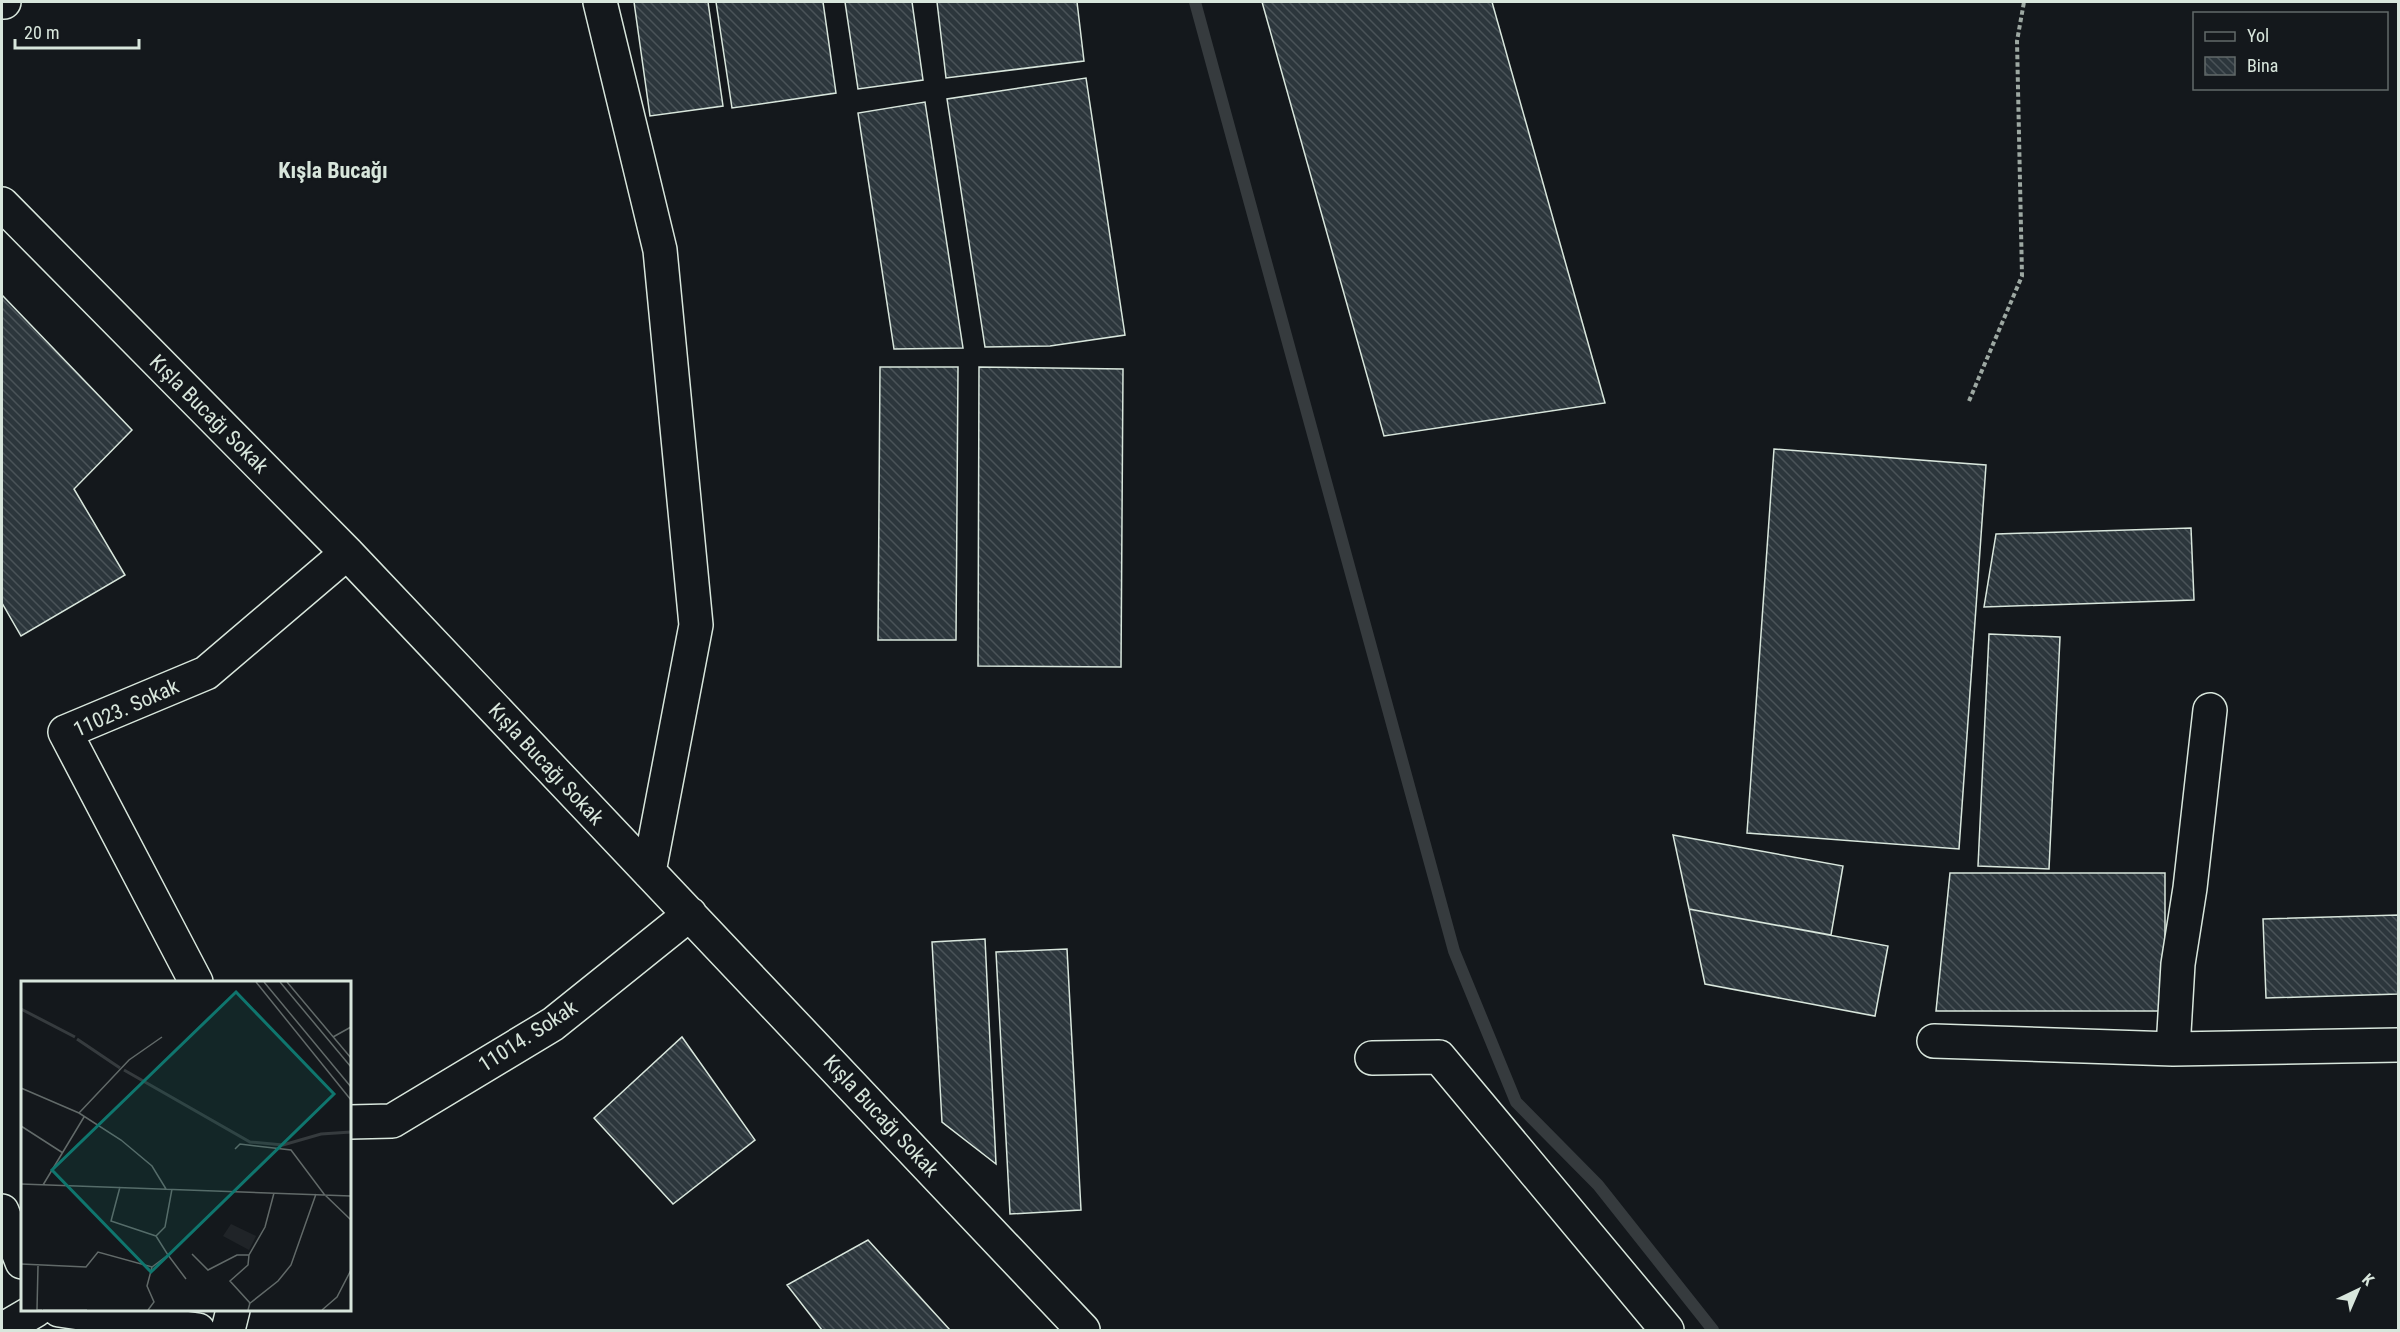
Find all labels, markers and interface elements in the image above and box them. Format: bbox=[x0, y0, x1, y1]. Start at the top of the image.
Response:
scale bar bbox=[15, 12, 140, 50]
legend bbox=[2193, 12, 2388, 90]
text: 20 m bbox=[24, 22, 59, 43]
text: Yol bbox=[2247, 25, 2269, 46]
text: Bina bbox=[2247, 55, 2278, 76]
district label: Kışla Bucağı bbox=[278, 158, 388, 183]
street label: Kışla Bucağı Sokak bbox=[145, 350, 274, 479]
street label: 11023. Sokak bbox=[70, 674, 183, 742]
street label: Kışla Bucağı Sokak bbox=[483, 698, 609, 830]
inset map bbox=[21, 981, 351, 1311]
street label: 11014. Sokak bbox=[474, 995, 582, 1077]
street label: Kışla Bucağı Sokak bbox=[818, 1050, 944, 1182]
north arrow bbox=[2328, 1260, 2388, 1320]
text: K bbox=[2358, 1270, 2378, 1290]

